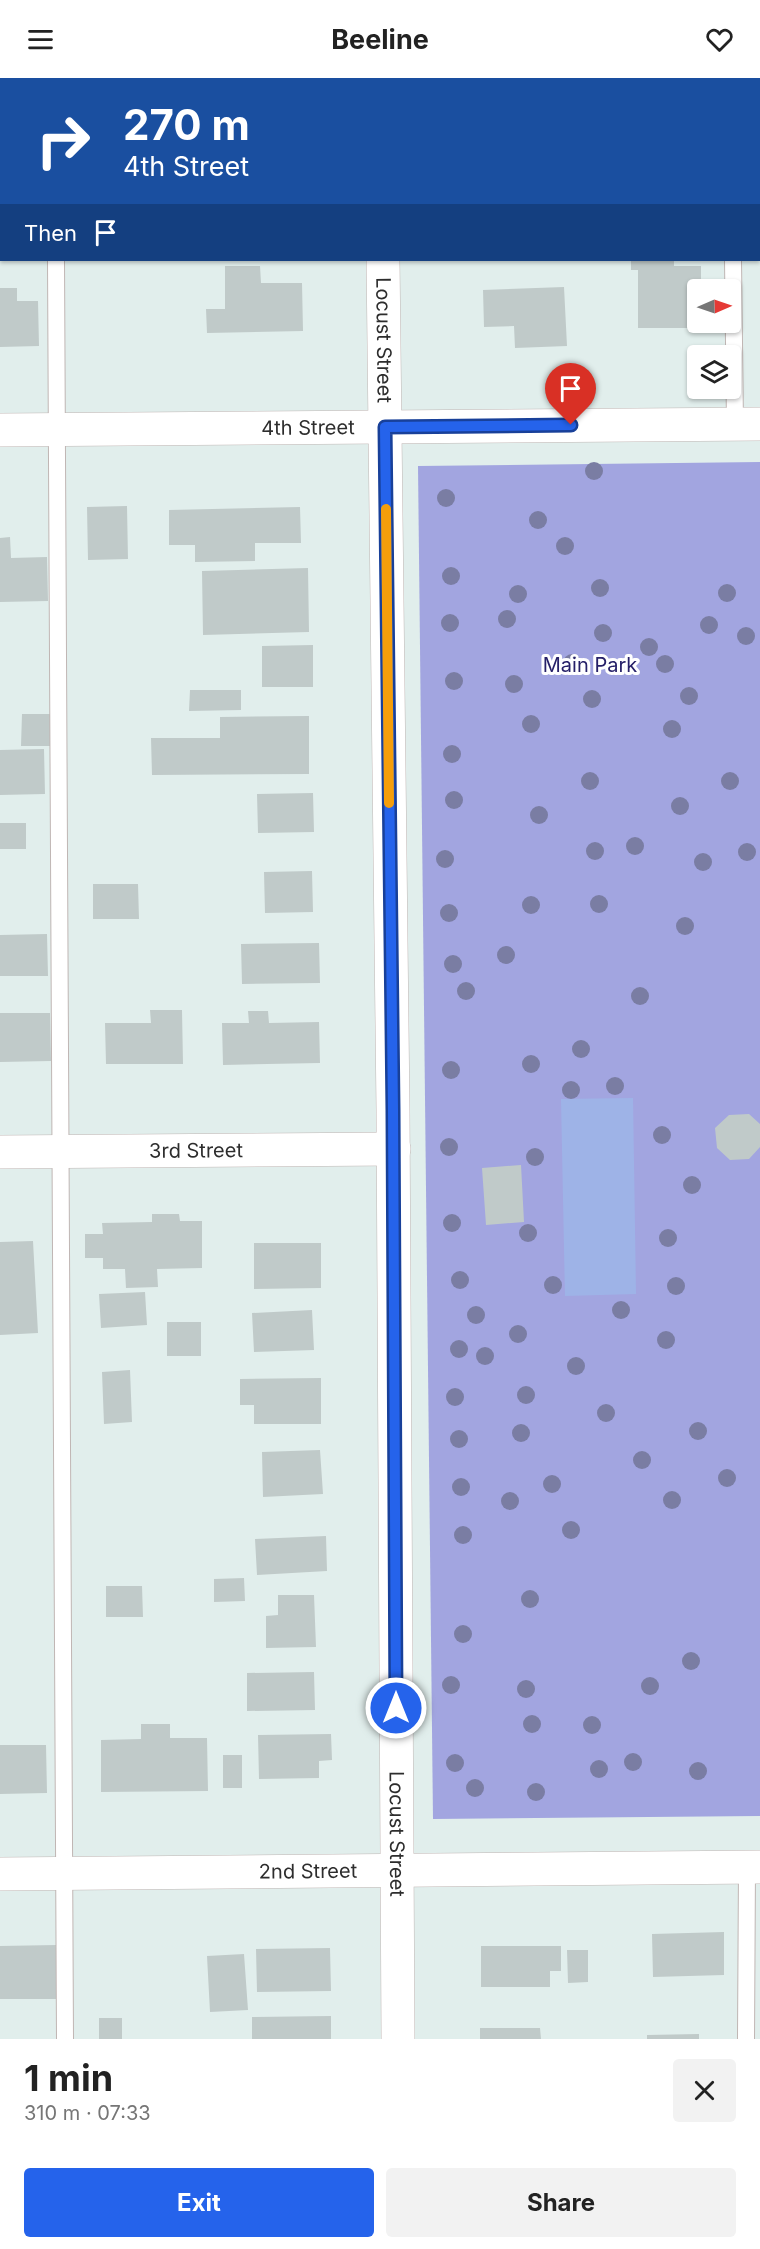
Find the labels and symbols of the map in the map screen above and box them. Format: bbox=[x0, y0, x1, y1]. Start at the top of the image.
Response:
street label: Locust Street bbox=[371, 277, 397, 403]
north arrow bbox=[687, 279, 741, 333]
pin bbox=[545, 363, 596, 425]
street label: 4th Street bbox=[261, 415, 355, 440]
park label: Main Park bbox=[543, 653, 637, 677]
street label: 3rd Street bbox=[149, 1138, 243, 1163]
position arrow bbox=[364, 1676, 428, 1740]
street label: Locust Street bbox=[385, 1771, 409, 1897]
street label: 2nd Street bbox=[259, 1859, 358, 1884]

